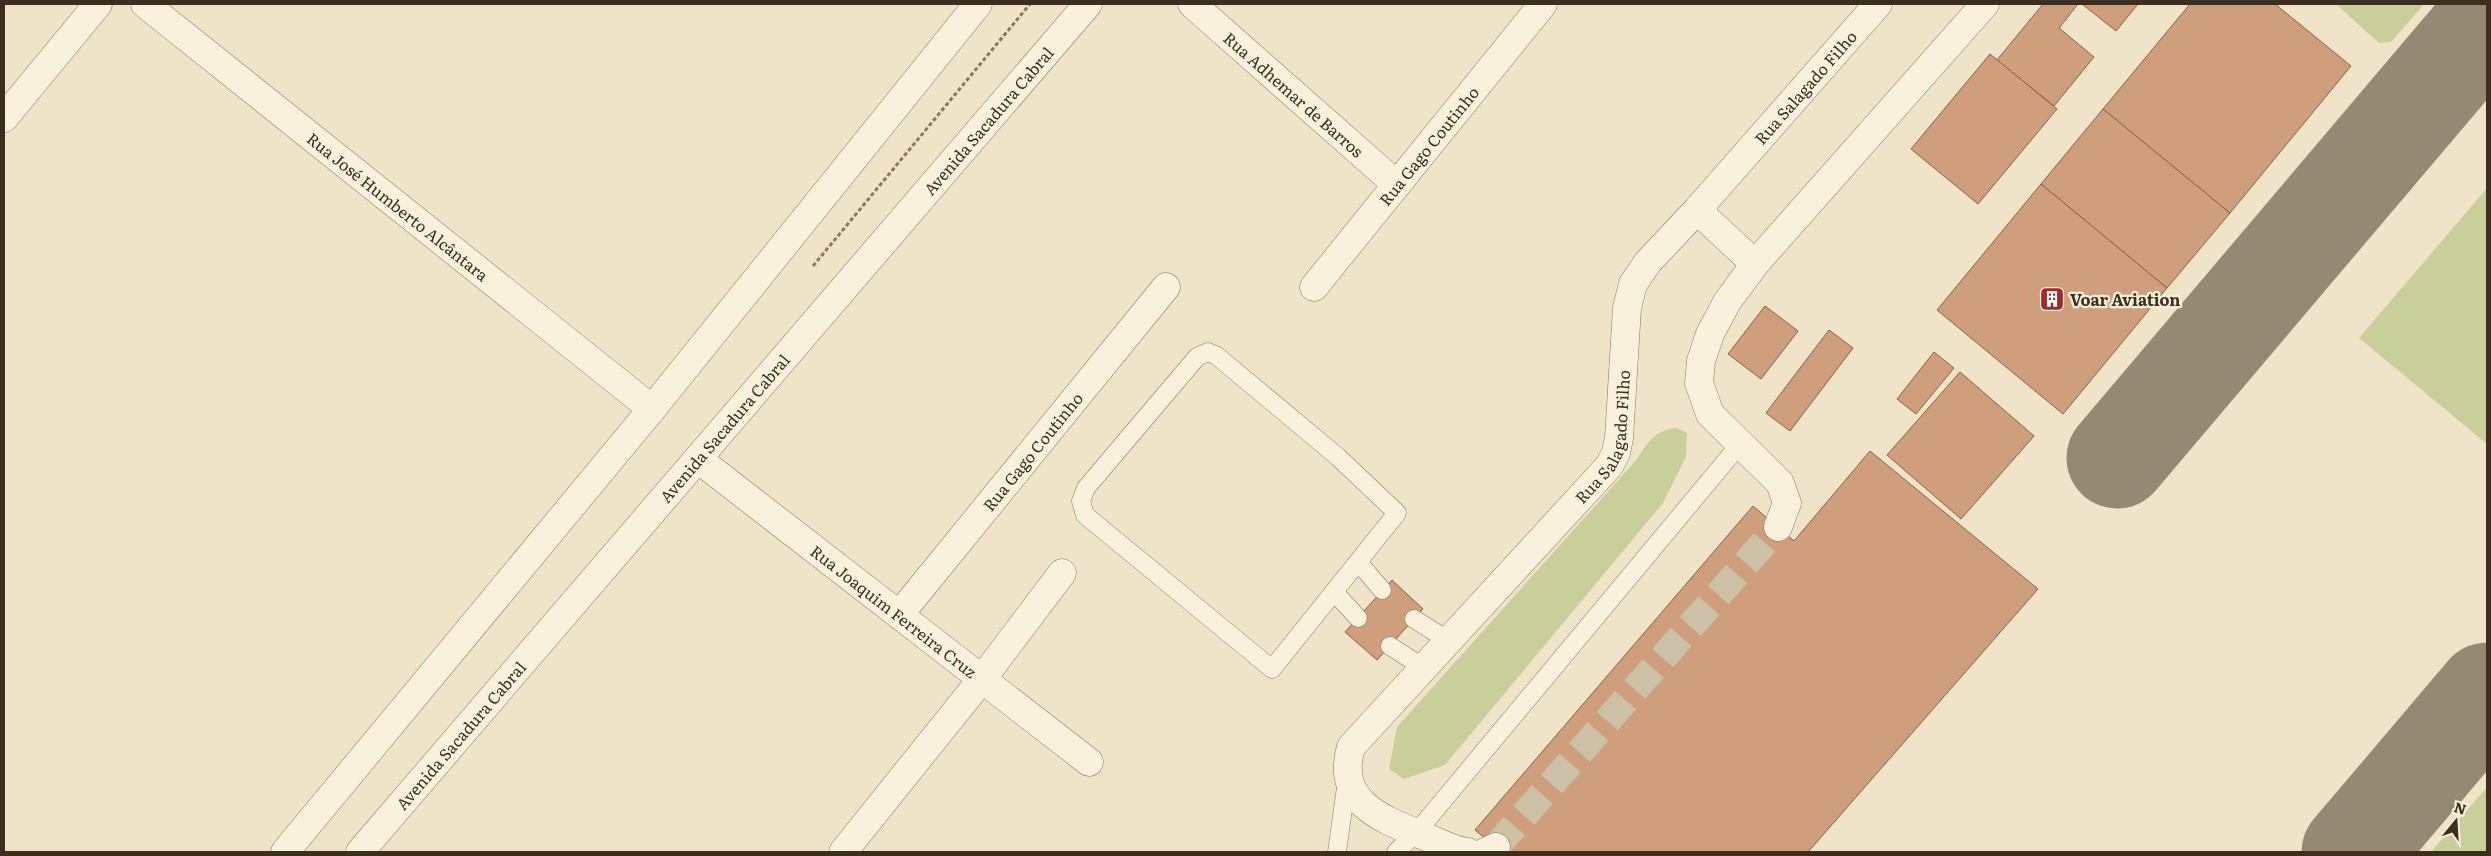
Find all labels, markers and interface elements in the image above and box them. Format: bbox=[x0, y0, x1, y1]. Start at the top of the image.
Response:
street label: Rua Salagado Filho bbox=[1748, 25, 1862, 149]
street label: Rua Adhemar de Barros bbox=[1219, 26, 1369, 162]
street label: Avenida Sacadura Cabral bbox=[917, 41, 1059, 200]
street label: Rua Gago Coutinho bbox=[1373, 81, 1484, 210]
street label: Rua José Humberto Alcântara bbox=[302, 126, 494, 286]
building icon: Voar Aviation bbox=[2039, 286, 2065, 312]
place label: Voar Aviation bbox=[2070, 287, 2180, 311]
street label: Avenida Sacadura Cabral bbox=[653, 348, 795, 507]
street label: Rua Salagado Filho bbox=[1569, 369, 1635, 508]
street label: Rua Gago Coutinho bbox=[976, 387, 1088, 516]
street label: Rua Joaquim Ferreira Cruz bbox=[806, 539, 983, 683]
street label: Avenida Sacadura Cabral bbox=[390, 656, 531, 815]
north arrow bbox=[2431, 796, 2481, 846]
text: N bbox=[2452, 796, 2469, 819]

